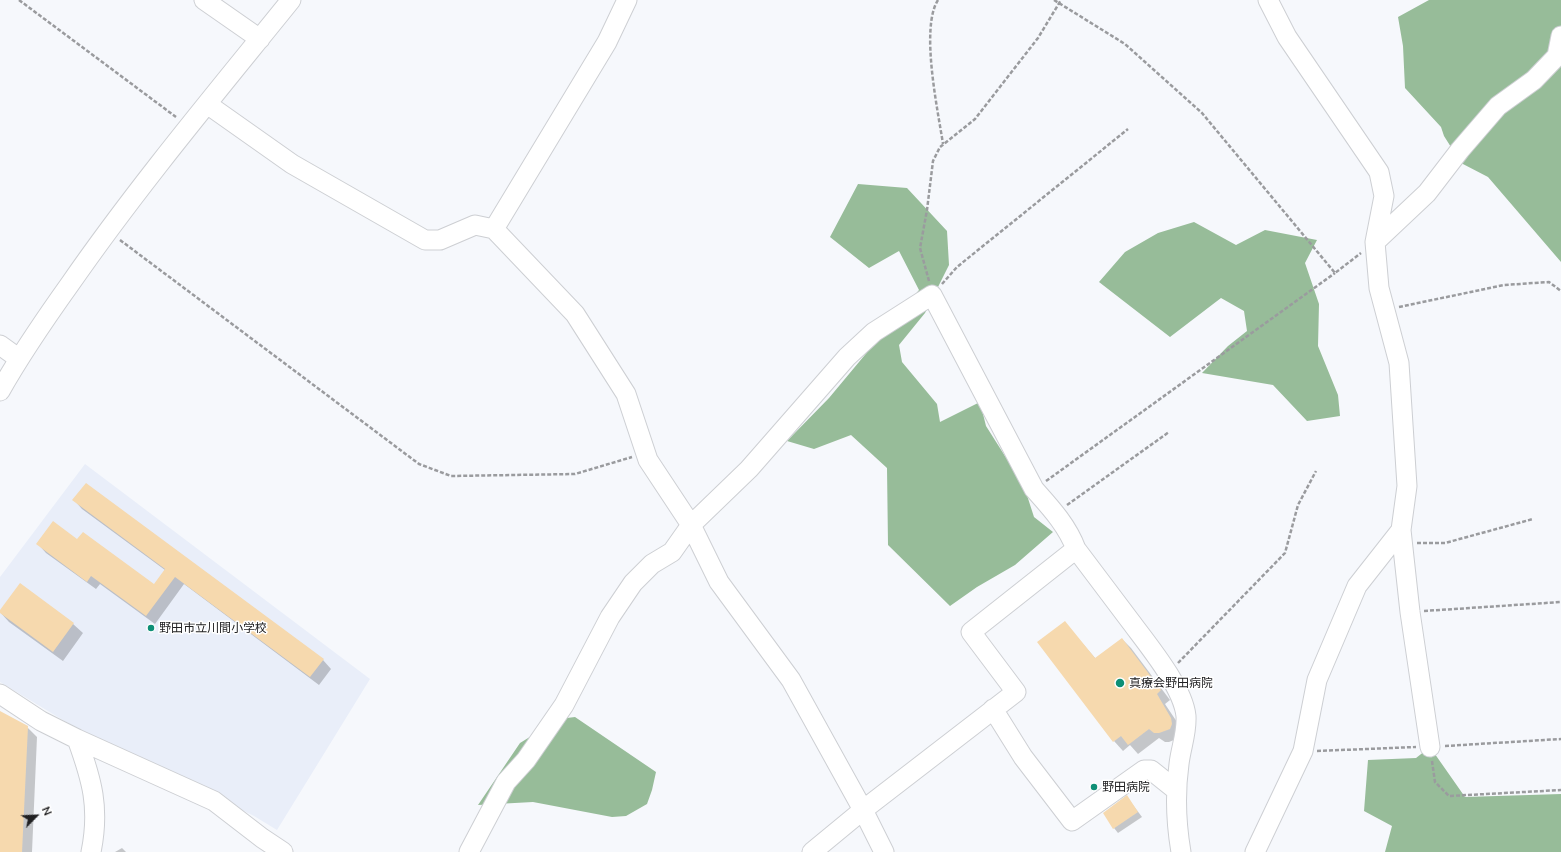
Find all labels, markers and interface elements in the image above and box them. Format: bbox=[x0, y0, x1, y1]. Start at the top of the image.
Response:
place label: 野田市立川間小学校 bbox=[159, 621, 267, 635]
marker: 野田市立川間小学校 bbox=[146, 623, 156, 633]
place label: 真療会野田病院 bbox=[1129, 676, 1213, 690]
marker: 真療会野田病院 bbox=[1114, 677, 1126, 689]
place label: 野田病院 bbox=[1102, 780, 1150, 794]
marker: 野田病院 bbox=[1089, 782, 1099, 792]
north arrow bbox=[16, 796, 56, 836]
text: N bbox=[39, 804, 55, 818]

